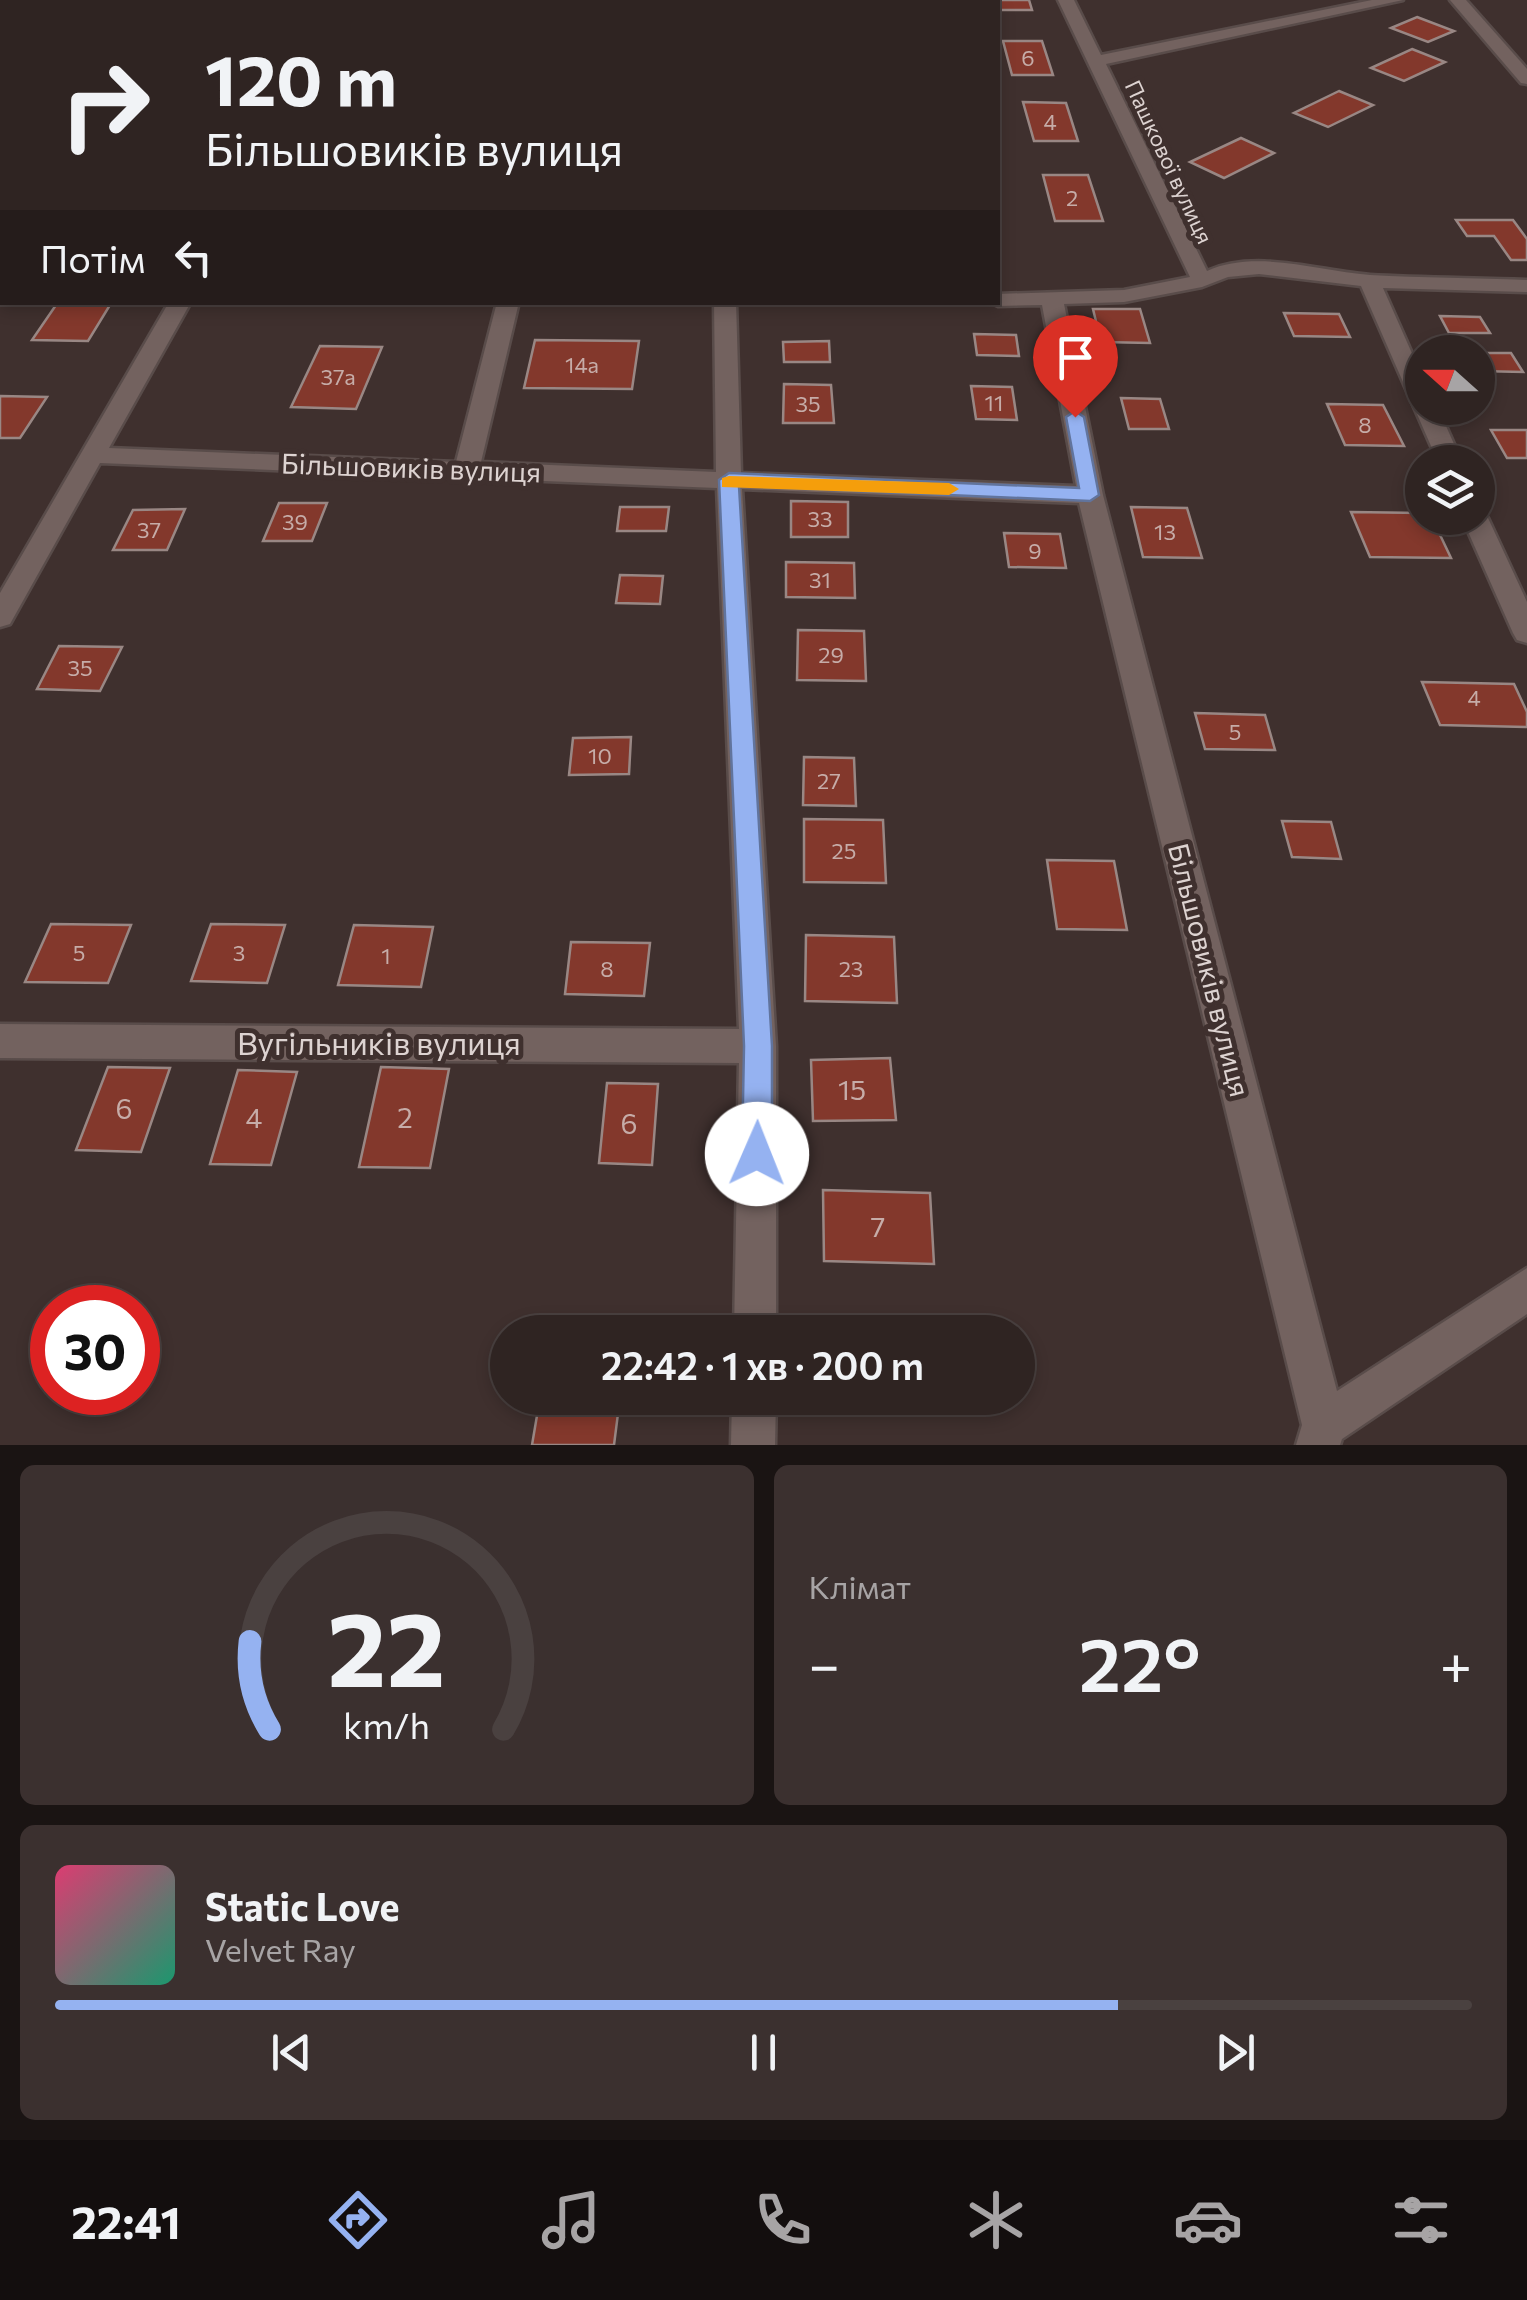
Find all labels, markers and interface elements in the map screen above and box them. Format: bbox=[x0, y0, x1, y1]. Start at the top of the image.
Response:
text: 120 m bbox=[205, 35, 397, 120]
icon: right bbox=[40, 40, 170, 170]
house number: 6 bbox=[1021, 44, 1035, 71]
street label: Пашкової вулиця bbox=[1120, 76, 1219, 248]
house number: 4 bbox=[1043, 108, 1057, 135]
text: Більшовиків вулиця bbox=[205, 120, 623, 175]
house number: 2 bbox=[1066, 184, 1078, 211]
icon: left bbox=[166, 230, 221, 285]
text: Потім bbox=[40, 234, 146, 281]
pin bbox=[1033, 315, 1118, 418]
icon: arrive bbox=[1048, 330, 1103, 385]
north arrow bbox=[1405, 335, 1495, 425]
map controls bbox=[1405, 335, 1495, 535]
house number: 14а bbox=[565, 351, 599, 378]
house number: 37а bbox=[320, 363, 356, 390]
house number: 11 bbox=[985, 389, 1003, 416]
house number: 35 bbox=[795, 390, 821, 417]
house number: 8 bbox=[1358, 411, 1372, 438]
street label: Більшовиків вулиця bbox=[280, 445, 542, 489]
button: layers bbox=[1405, 445, 1495, 535]
house number: 33 bbox=[807, 505, 833, 532]
house number: 39 bbox=[282, 508, 308, 535]
house number: 37 bbox=[137, 516, 161, 543]
house number: 13 bbox=[1154, 518, 1176, 545]
house number: 9 bbox=[1028, 537, 1042, 564]
house number: 31 bbox=[809, 566, 831, 593]
house number: 29 bbox=[818, 641, 844, 668]
house number: 35 bbox=[67, 654, 93, 681]
house number: 4 bbox=[1467, 684, 1481, 711]
house number: 5 bbox=[1229, 718, 1241, 745]
house number: 10 bbox=[588, 742, 612, 769]
house number: 27 bbox=[817, 767, 841, 794]
house number: 25 bbox=[832, 837, 856, 864]
street label: Більшовиків вулиця bbox=[1162, 839, 1258, 1100]
house number: 5 bbox=[73, 939, 85, 966]
house number: 3 bbox=[233, 939, 245, 966]
house number: 1 bbox=[381, 942, 391, 969]
house number: 8 bbox=[600, 955, 614, 982]
house number: 23 bbox=[839, 955, 863, 982]
street label: Вугільників вулиця bbox=[237, 1022, 521, 1062]
house number: 15 bbox=[838, 1072, 866, 1106]
house number: 6 bbox=[116, 1091, 133, 1125]
house number: 4 bbox=[246, 1100, 263, 1134]
house number: 2 bbox=[397, 1100, 413, 1134]
position arrow bbox=[705, 1102, 809, 1206]
house number: 6 bbox=[621, 1106, 638, 1140]
house number: 7 bbox=[871, 1209, 885, 1243]
speed limit sign: 30 bbox=[30, 1285, 160, 1415]
text: 22:42 · 1 хв · 200 m bbox=[601, 1341, 924, 1388]
text: Клімат bbox=[809, 1566, 911, 1606]
text: 22 bbox=[328, 1581, 446, 1708]
text: 22° bbox=[1079, 1616, 1201, 1707]
text: − bbox=[809, 1629, 840, 1696]
text: + bbox=[1440, 1629, 1472, 1696]
text: km/h bbox=[343, 1703, 430, 1746]
text: Static Love bbox=[205, 1882, 400, 1929]
text: Velvet Ray bbox=[205, 1929, 356, 1969]
icon: previous bbox=[264, 2025, 319, 2080]
icon: pause bbox=[736, 2025, 791, 2080]
icon: next bbox=[1208, 2025, 1263, 2080]
icon: directions bbox=[323, 2185, 393, 2255]
icon: music bbox=[536, 2185, 606, 2255]
icon: phone bbox=[748, 2185, 818, 2255]
icon: climate bbox=[961, 2185, 1031, 2255]
icon: car bbox=[1173, 2185, 1243, 2255]
icon: filters bbox=[1386, 2185, 1456, 2255]
text: 22:41 bbox=[71, 2193, 181, 2248]

